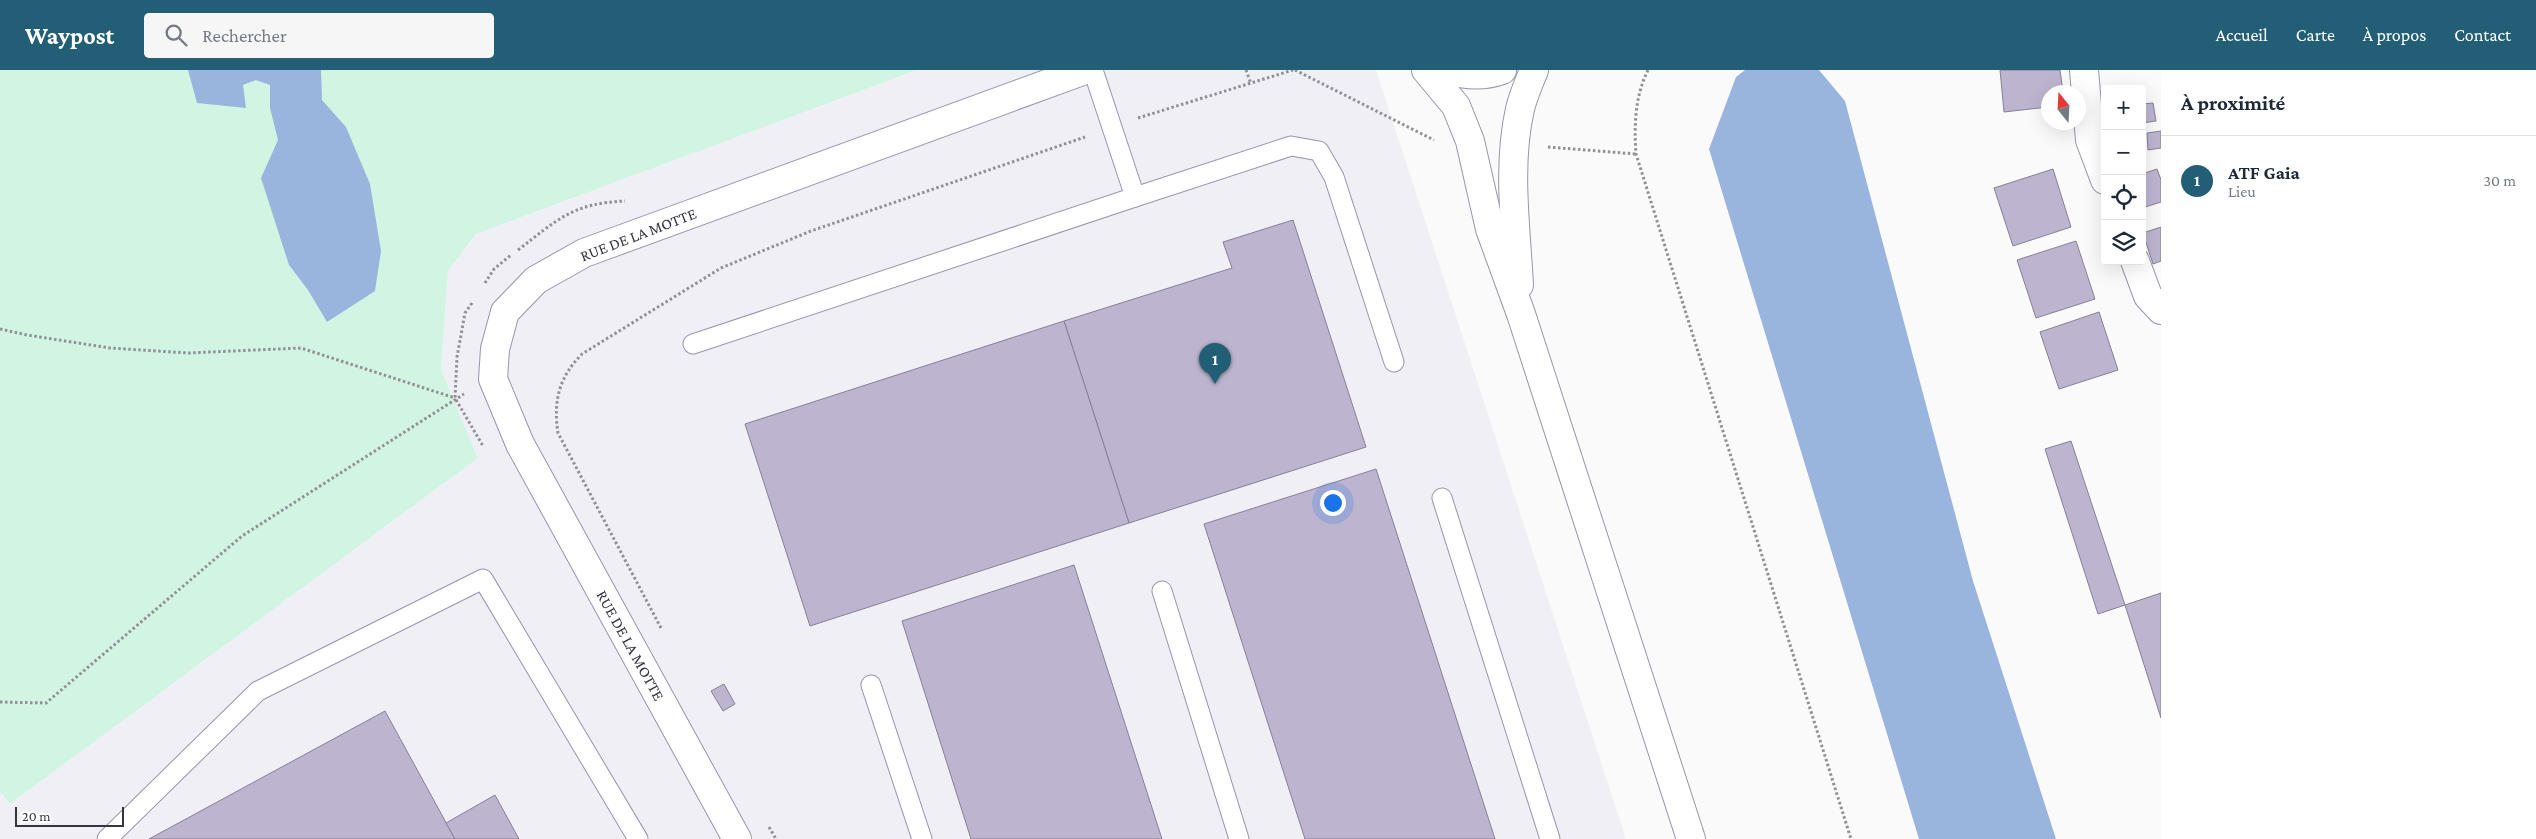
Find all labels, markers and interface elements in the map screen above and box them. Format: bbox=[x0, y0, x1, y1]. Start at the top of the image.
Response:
search box bbox=[144, 13, 494, 58]
icon: search bbox=[162, 21, 190, 49]
text: Waypost bbox=[25, 22, 114, 49]
text: Rechercher bbox=[202, 25, 287, 46]
text: Accueil bbox=[2216, 25, 2268, 45]
text: Carte bbox=[2296, 25, 2335, 45]
text: À propos bbox=[2363, 25, 2426, 45]
text: Contact bbox=[2454, 25, 2511, 45]
north arrow bbox=[2041, 85, 2086, 130]
map controls bbox=[2101, 85, 2146, 265]
button: + bbox=[2101, 85, 2146, 130]
text: À proximité bbox=[2181, 91, 2285, 115]
button: − bbox=[2101, 130, 2146, 175]
text: ATF Gaia bbox=[2228, 162, 2300, 183]
text: 1 bbox=[2194, 172, 2200, 189]
text: 30 m bbox=[2484, 172, 2516, 189]
button: locate bbox=[2101, 175, 2146, 220]
text: Lieu bbox=[2228, 183, 2256, 200]
street label: RUE DE LA MOTTE bbox=[578, 204, 699, 264]
button: layers bbox=[2101, 220, 2146, 265]
pin: 1 bbox=[1199, 343, 1231, 384]
your location bbox=[1320, 490, 1346, 516]
street label: RUE DE LA MOTTE bbox=[593, 587, 668, 703]
scale bar bbox=[15, 804, 124, 827]
text: 20 m bbox=[22, 808, 50, 824]

